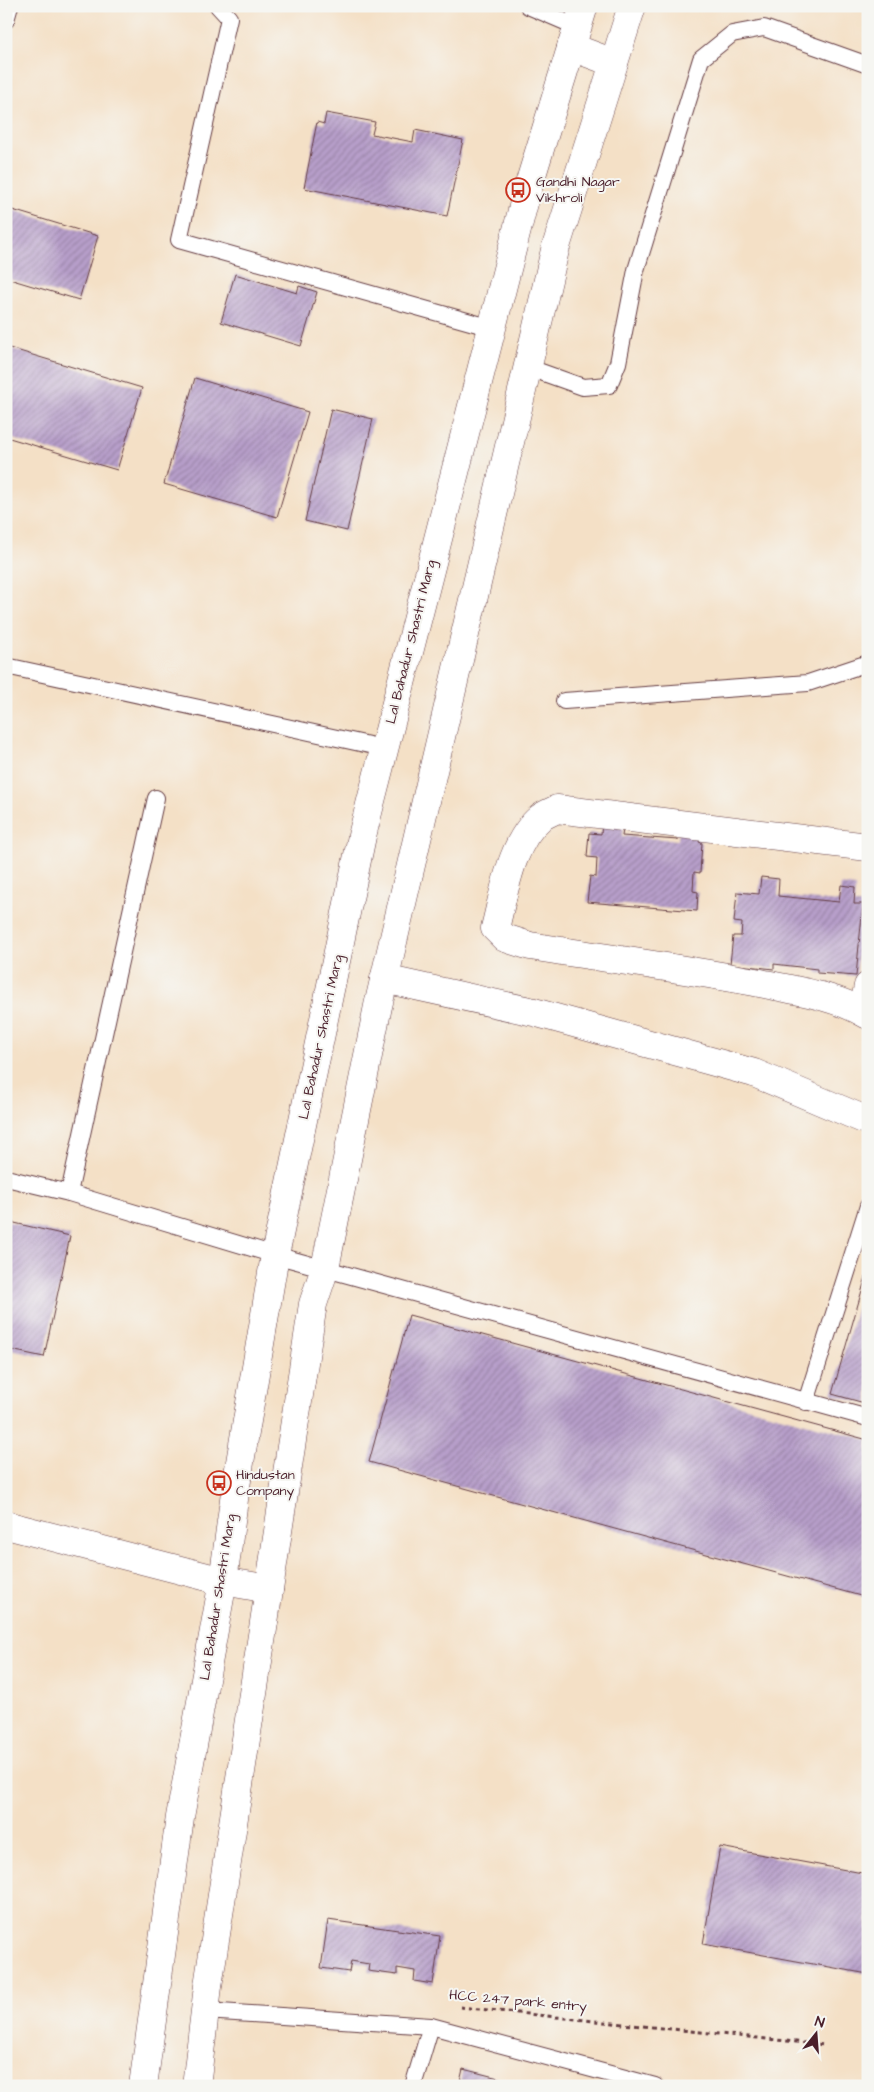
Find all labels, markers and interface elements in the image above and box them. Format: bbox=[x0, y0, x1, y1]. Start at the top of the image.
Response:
place label: Gandhi Nagar Vikhroli bbox=[536, 172, 620, 208]
bus stop icon: Gandhi Nagar Vikhroli bbox=[505, 177, 531, 203]
street label: Lal Bahadur Shastri Marg bbox=[381, 558, 441, 726]
street label: Lal Bahadur Shastri Marg bbox=[294, 953, 348, 1121]
place label: Hindustan Company bbox=[236, 1465, 295, 1501]
bus stop icon: Hindustan Company bbox=[206, 1470, 232, 1496]
street label: Lal Bahadur Shastri Marg bbox=[195, 1512, 241, 1682]
street label: HCC 247 park entry bbox=[448, 1985, 588, 2017]
north arrow bbox=[792, 2010, 842, 2060]
text: N bbox=[812, 2012, 827, 2033]

